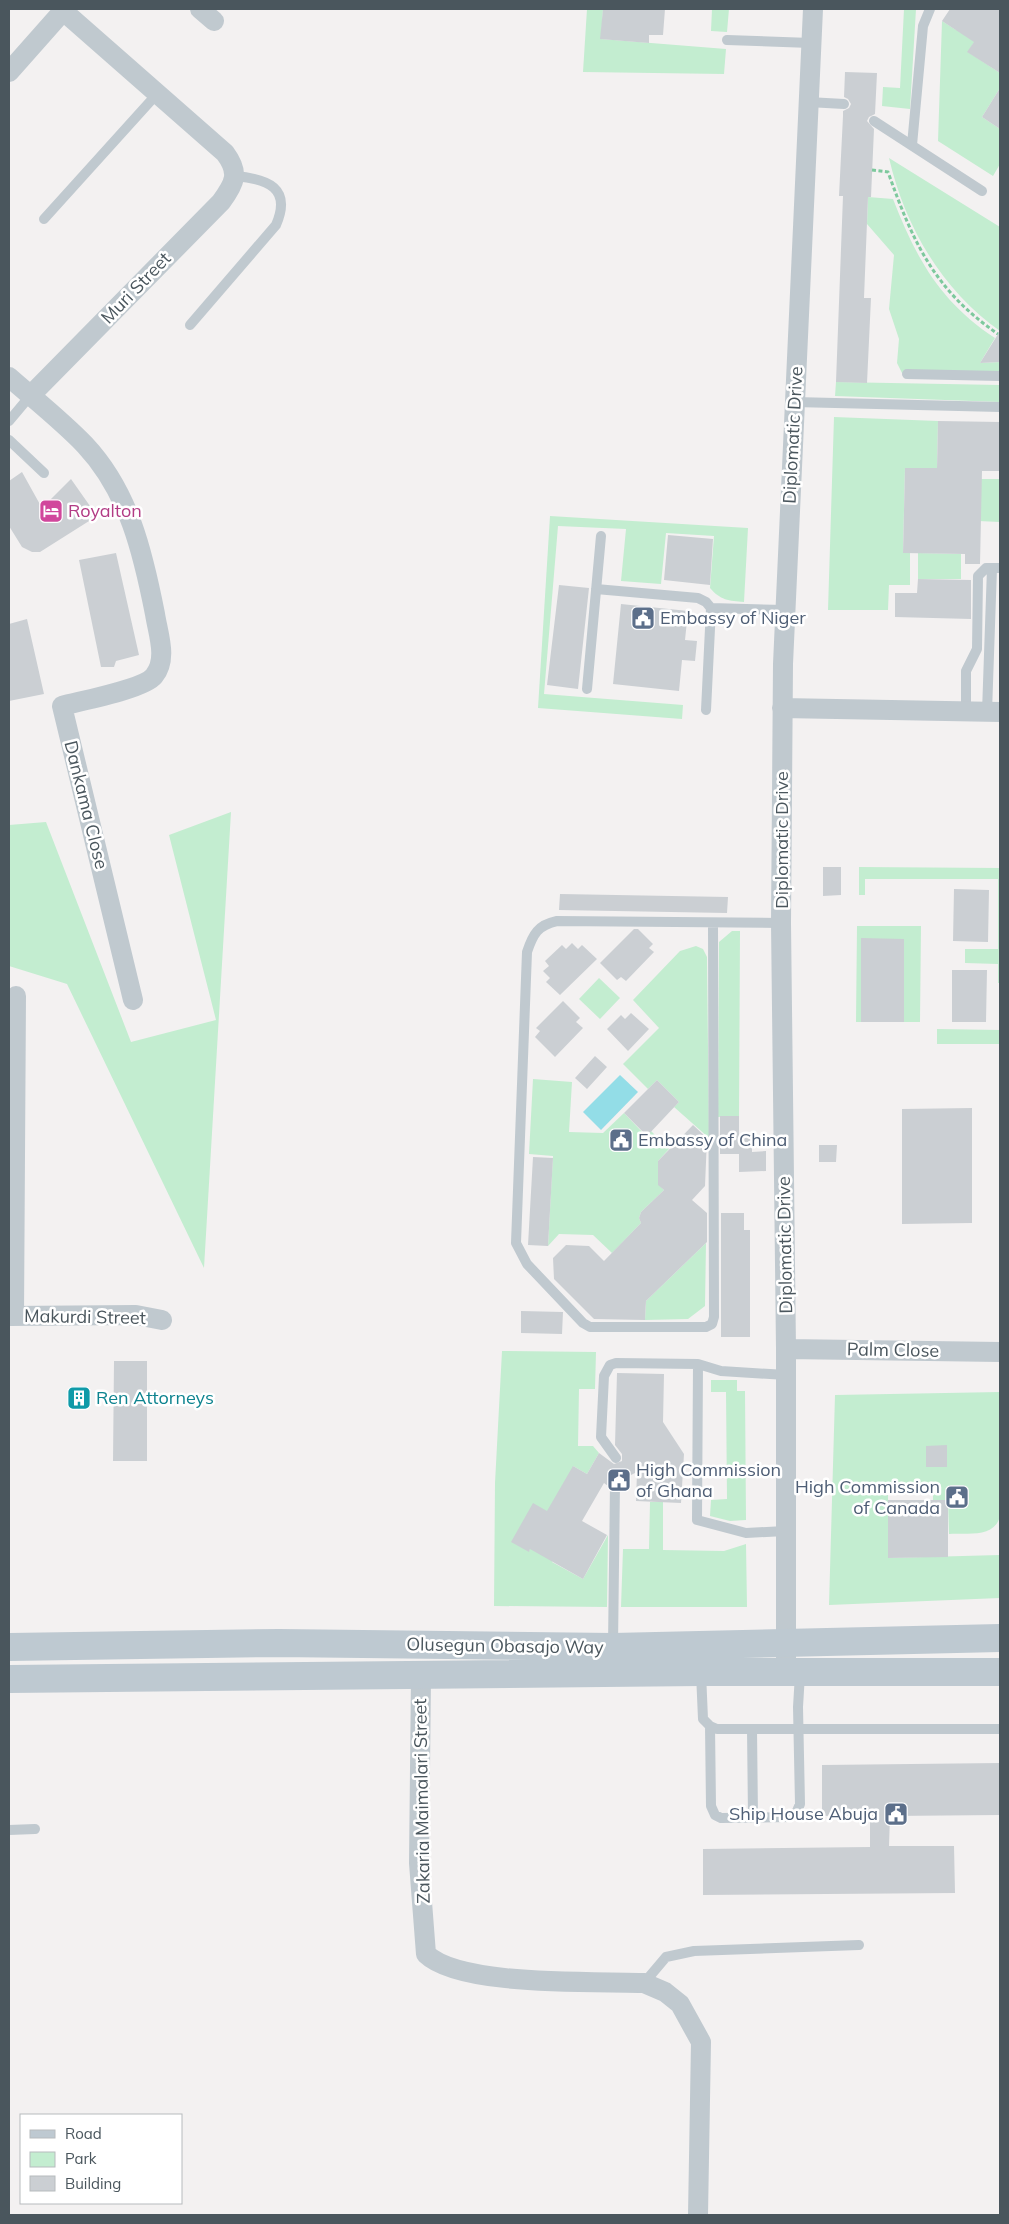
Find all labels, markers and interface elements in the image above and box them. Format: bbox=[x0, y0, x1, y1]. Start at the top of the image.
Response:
street label: Muri Street bbox=[96, 247, 176, 328]
street label: Diplomatic Drive bbox=[777, 366, 808, 504]
hotel icon: Royalton bbox=[38, 498, 64, 524]
place label: Royalton bbox=[68, 499, 142, 522]
public building icon: Embassy of Niger bbox=[630, 605, 656, 631]
place label: Embassy of Niger bbox=[660, 606, 806, 629]
street label: Dankama Close bbox=[59, 738, 114, 872]
street label: Diplomatic Drive bbox=[770, 771, 793, 909]
public building icon: Embassy of China bbox=[608, 1127, 634, 1153]
place label: Embassy of China bbox=[638, 1128, 787, 1151]
street label: Diplomatic Drive bbox=[772, 1176, 797, 1314]
street label: Makurdi Street bbox=[24, 1304, 146, 1329]
street label: Palm Close bbox=[847, 1337, 939, 1362]
building icon: Ren Attorneys bbox=[66, 1385, 92, 1411]
place label: Ren Attorneys bbox=[96, 1386, 214, 1409]
place label: High Commission of Ghana bbox=[636, 1458, 781, 1502]
public building icon: High Commission of Ghana bbox=[606, 1467, 632, 1493]
place label: High Commission of Canada bbox=[795, 1475, 940, 1519]
public building icon: High Commission of Canada bbox=[944, 1484, 970, 1510]
street label: Olusegun Obasajo Way bbox=[406, 1632, 604, 1659]
street label: Zakaria Maimalari Street bbox=[408, 1698, 435, 1904]
public building icon: Ship House Abuja bbox=[883, 1801, 909, 1827]
place label: Ship House Abuja bbox=[729, 1802, 878, 1825]
legend bbox=[20, 2114, 182, 2204]
text: Road bbox=[65, 2124, 102, 2143]
text: Park bbox=[65, 2149, 97, 2168]
text: Building bbox=[65, 2174, 121, 2193]

